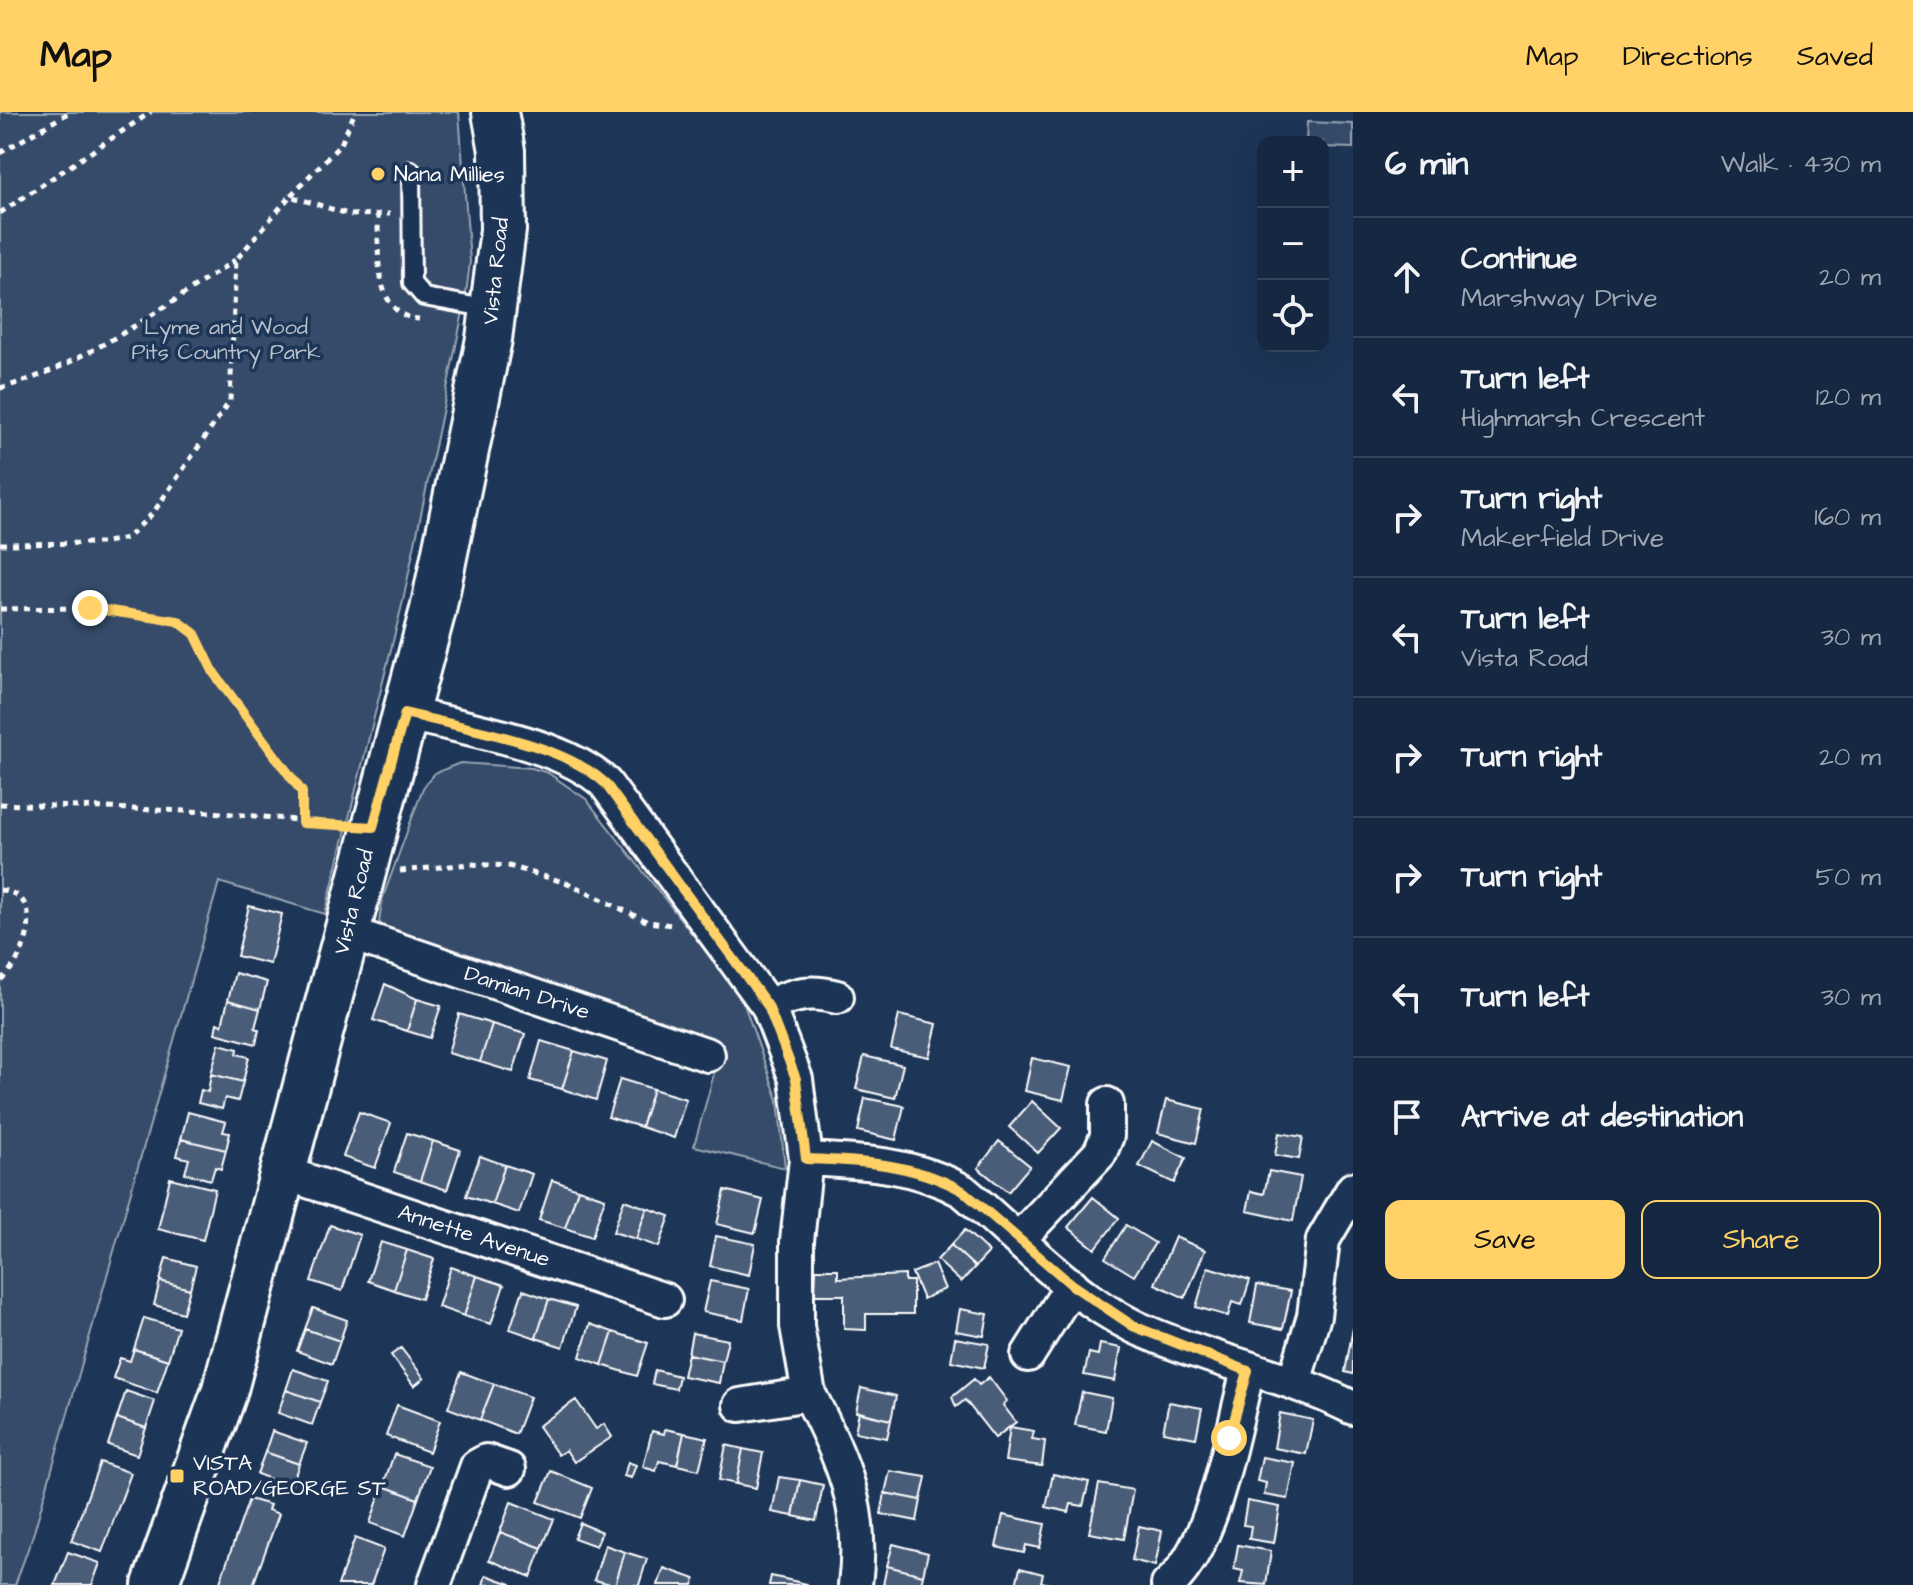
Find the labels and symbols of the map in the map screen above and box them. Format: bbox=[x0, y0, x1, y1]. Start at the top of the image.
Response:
place label: Nana Millies bbox=[394, 159, 505, 190]
marker: Nana Millies bbox=[369, 165, 387, 183]
street label: Vista Road bbox=[475, 216, 517, 326]
park label: Lyme and Wood Pits Country Park bbox=[131, 312, 321, 369]
route end bbox=[72, 590, 108, 626]
street label: Vista Road bbox=[326, 846, 382, 958]
street label: Damian Drive bbox=[460, 958, 594, 1028]
street label: Annette Avenue bbox=[394, 1197, 554, 1275]
route start bbox=[1211, 1420, 1247, 1456]
place label: VISTA ROAD/GEORGE ST bbox=[193, 1448, 386, 1504]
marker: VISTA ROAD/GEORGE ST bbox=[168, 1467, 186, 1485]

